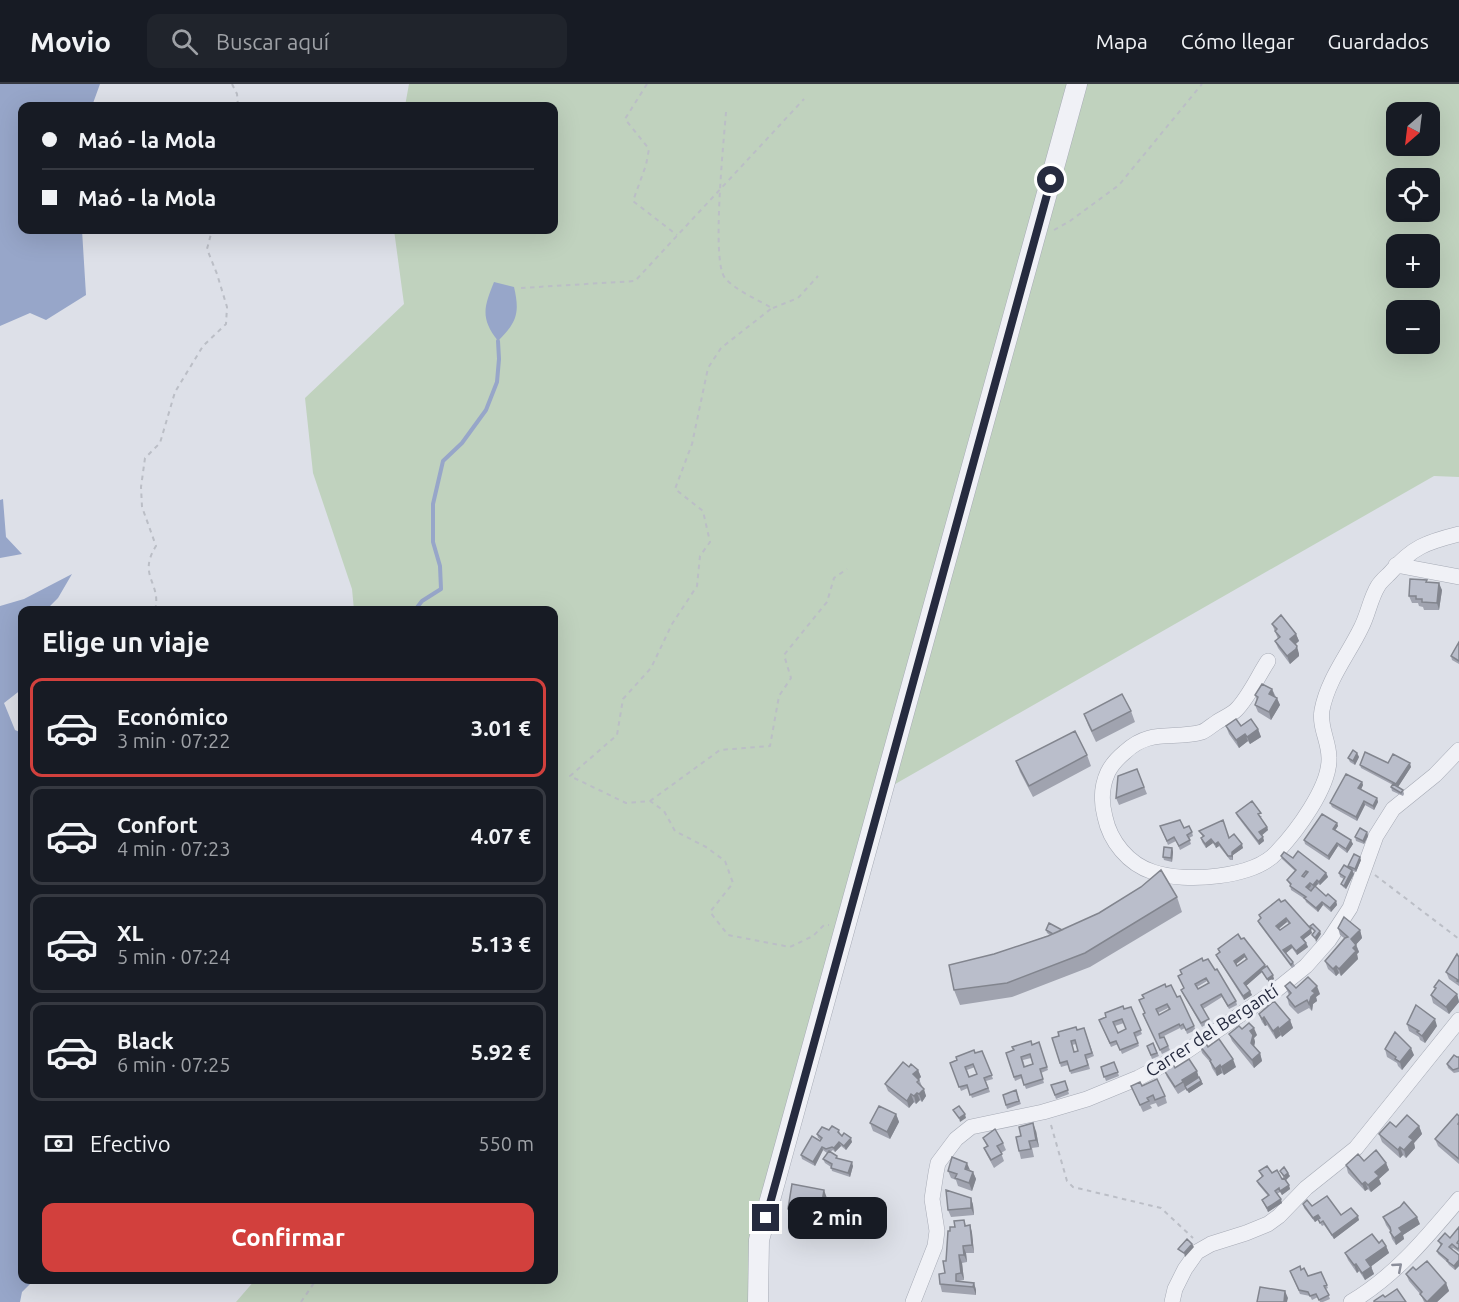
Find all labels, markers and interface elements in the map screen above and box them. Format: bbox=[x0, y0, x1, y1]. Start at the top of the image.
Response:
search box bbox=[147, 14, 567, 68]
icon: search bbox=[168, 25, 201, 58]
text: Movio bbox=[30, 26, 111, 57]
text: Buscar aquí bbox=[216, 29, 329, 54]
text: Mapa bbox=[1096, 29, 1148, 53]
text: Cómo llegar bbox=[1181, 29, 1295, 53]
text: Guardados bbox=[1328, 29, 1429, 53]
north arrow bbox=[1386, 102, 1440, 156]
map controls bbox=[1386, 102, 1440, 354]
text: Maó - la Mola bbox=[78, 127, 216, 152]
route start bbox=[1037, 166, 1064, 193]
button: locate bbox=[1386, 168, 1440, 222]
text: Maó - la Mola bbox=[78, 185, 216, 210]
button: + bbox=[1386, 234, 1440, 288]
button: − bbox=[1386, 300, 1440, 354]
text: Elige un viaje bbox=[42, 627, 210, 657]
icon: car bbox=[45, 701, 99, 755]
text: Económico bbox=[117, 704, 228, 729]
text: 3.01 € bbox=[471, 715, 531, 740]
text: 3 min · 07:22 bbox=[117, 729, 231, 752]
icon: car bbox=[45, 809, 99, 863]
text: Confort bbox=[117, 812, 198, 837]
text: 4.07 € bbox=[471, 823, 531, 848]
text: 4 min · 07:23 bbox=[117, 837, 231, 860]
icon: car bbox=[45, 917, 99, 971]
text: XL bbox=[117, 920, 144, 945]
text: 5.13 € bbox=[471, 931, 531, 956]
text: 5 min · 07:24 bbox=[117, 945, 231, 968]
street label: Carrer del Bergantí bbox=[1142, 980, 1282, 1080]
icon: car bbox=[45, 1025, 99, 1079]
text: Black bbox=[117, 1028, 174, 1053]
text: 5.92 € bbox=[471, 1039, 531, 1064]
text: 6 min · 07:25 bbox=[117, 1053, 231, 1076]
icon: cash bbox=[42, 1127, 75, 1160]
text: Efectivo bbox=[90, 1131, 171, 1156]
text: 550 m bbox=[478, 1132, 534, 1155]
callout: 2 min bbox=[787, 1197, 886, 1239]
button: Confirmar bbox=[42, 1203, 534, 1272]
route end bbox=[752, 1204, 779, 1231]
text: 2 min bbox=[812, 1206, 863, 1229]
one-way arrow bbox=[1391, 1264, 1402, 1275]

